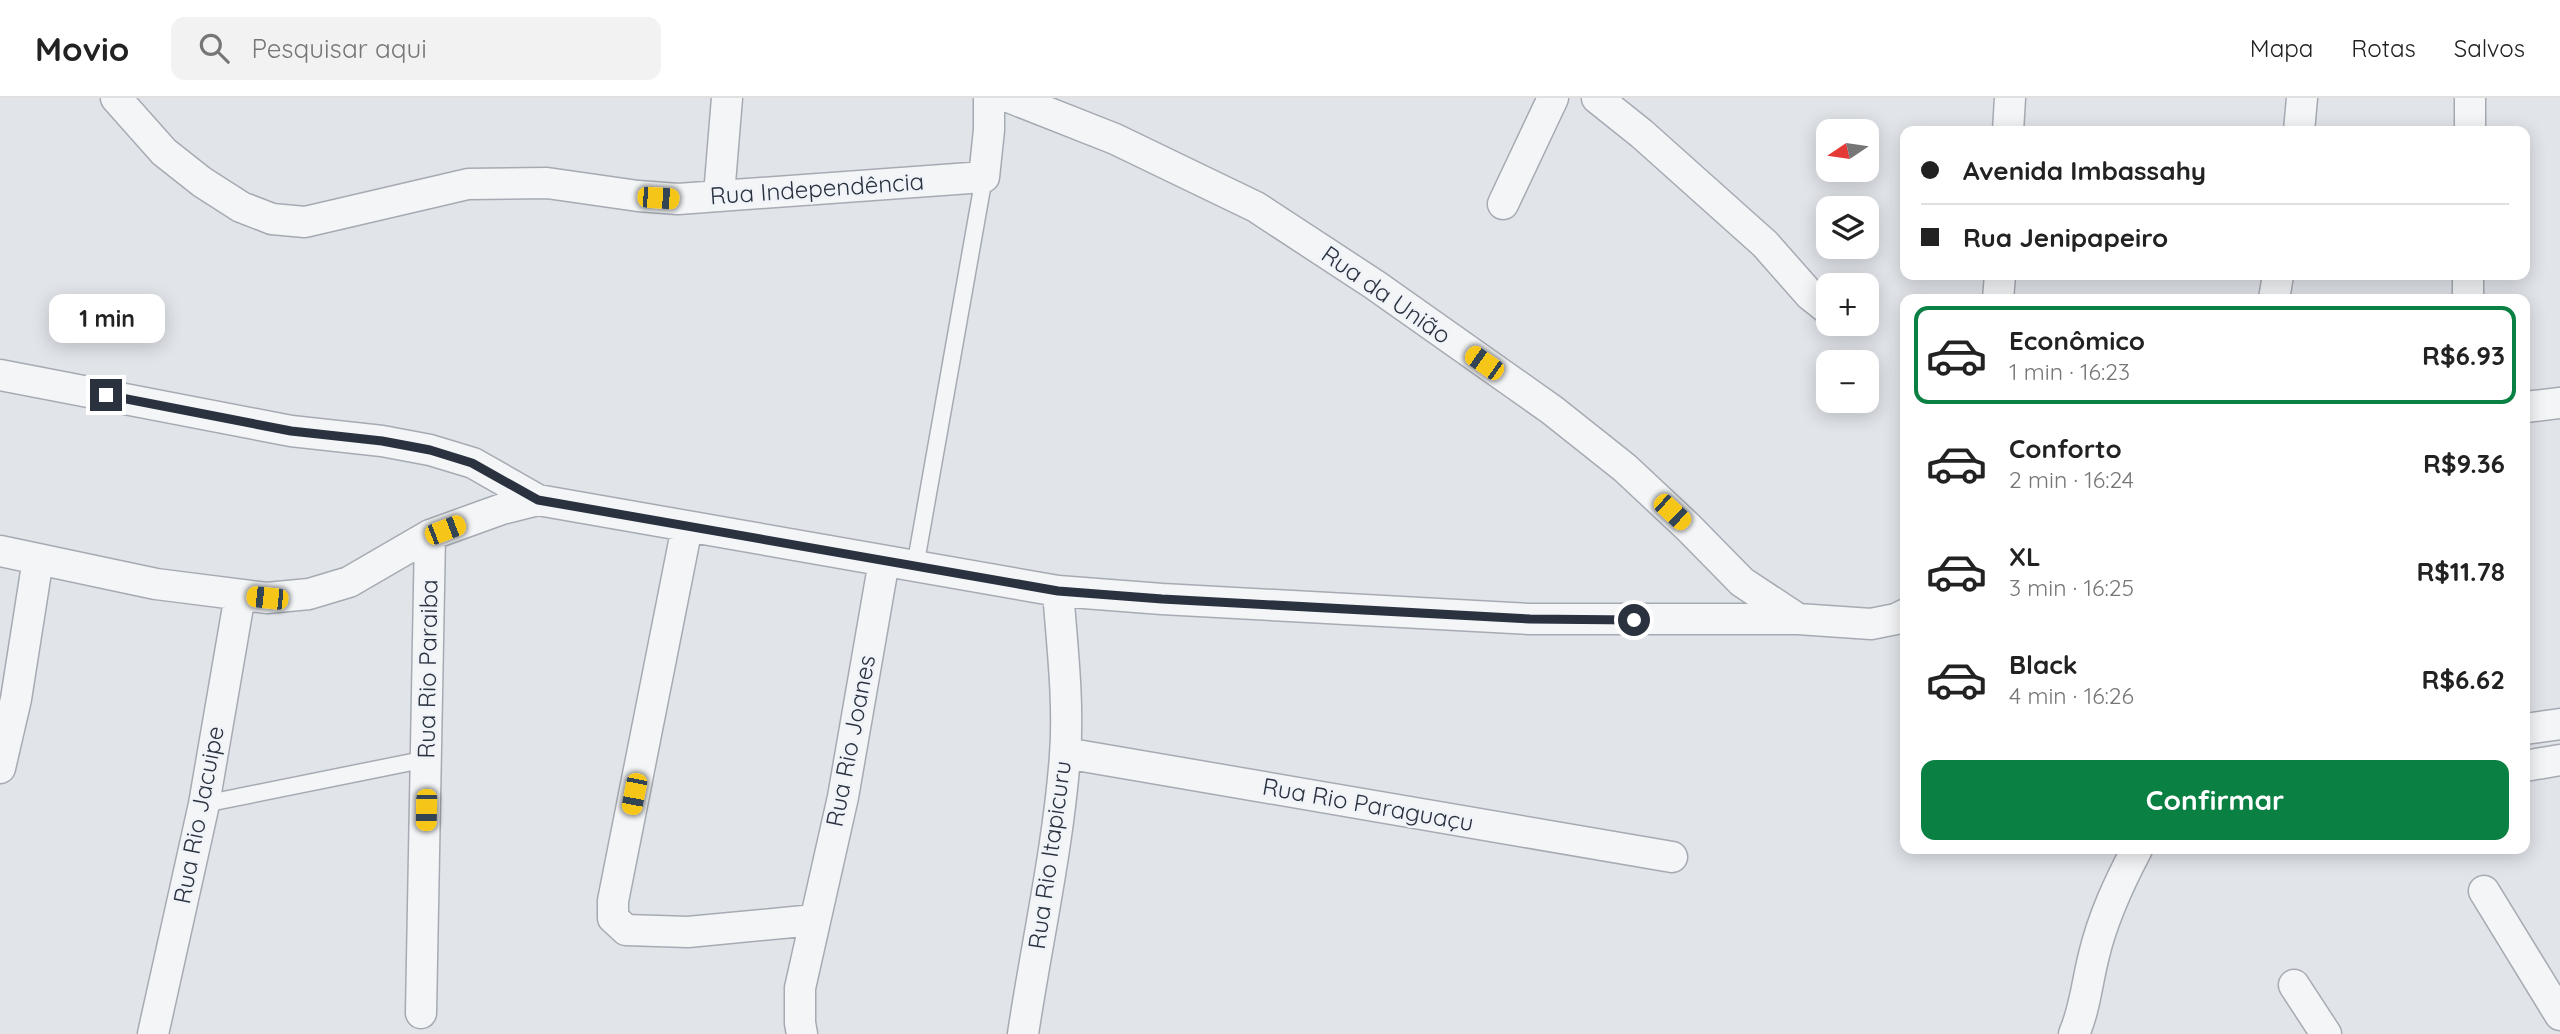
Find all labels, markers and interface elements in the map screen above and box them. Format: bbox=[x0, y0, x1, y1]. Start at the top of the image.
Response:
search box bbox=[171, 17, 661, 80]
text: Movio bbox=[35, 28, 129, 69]
icon: search bbox=[195, 29, 233, 67]
text: Pesquisar aqui bbox=[251, 32, 427, 65]
text: Mapa bbox=[2250, 33, 2313, 63]
text: Rotas bbox=[2351, 33, 2416, 63]
text: Salvos bbox=[2454, 33, 2525, 63]
north arrow bbox=[1816, 119, 1880, 182]
map controls bbox=[1816, 119, 1879, 413]
text: Avenida Imbassahy bbox=[1963, 154, 2206, 187]
street label: Rua Independência bbox=[709, 166, 925, 210]
car bbox=[637, 186, 680, 210]
button: layers bbox=[1816, 196, 1879, 259]
text: Rua Jenipapeiro bbox=[1963, 221, 2168, 254]
street label: Rua da União bbox=[1316, 238, 1457, 350]
button: + bbox=[1816, 273, 1879, 336]
callout: 1 min bbox=[48, 294, 164, 342]
text: 1 min bbox=[79, 304, 135, 333]
icon: car bbox=[1925, 324, 1988, 387]
text: Econômico bbox=[2009, 324, 2145, 357]
text: R$6.93 bbox=[2422, 339, 2505, 372]
car bbox=[1461, 342, 1508, 384]
button: − bbox=[1816, 350, 1879, 413]
text: 1 min · 16:23 bbox=[2009, 357, 2130, 386]
route end bbox=[90, 379, 122, 411]
icon: car bbox=[1925, 432, 1988, 495]
text: Conforto bbox=[2009, 432, 2122, 465]
text: R$9.36 bbox=[2423, 447, 2505, 480]
text: 2 min · 16:24 bbox=[2009, 465, 2134, 494]
car bbox=[1650, 490, 1695, 534]
car bbox=[422, 513, 469, 547]
icon: car bbox=[1925, 540, 1988, 603]
text: XL bbox=[2009, 540, 2041, 573]
text: R$11.78 bbox=[2416, 555, 2505, 588]
text: 3 min · 16:25 bbox=[2009, 573, 2134, 602]
street label: Rua Rio Paraiba bbox=[410, 579, 444, 759]
car bbox=[246, 585, 289, 611]
route start bbox=[1618, 604, 1650, 636]
icon: car bbox=[1925, 648, 1988, 711]
text: Black bbox=[2009, 648, 2078, 681]
street label: Rua Rio Joanes bbox=[819, 652, 881, 829]
text: R$6.62 bbox=[2422, 663, 2505, 696]
text: 4 min · 16:26 bbox=[2009, 681, 2134, 710]
street label: Rua Rio Jacuipe bbox=[166, 723, 230, 906]
street label: Rua Rio Itapicuru bbox=[1021, 759, 1077, 951]
button: Confirmar bbox=[1921, 760, 2509, 840]
car bbox=[620, 771, 649, 817]
street label: Rua Rio Paraguaçu bbox=[1260, 771, 1476, 837]
car bbox=[416, 789, 437, 831]

